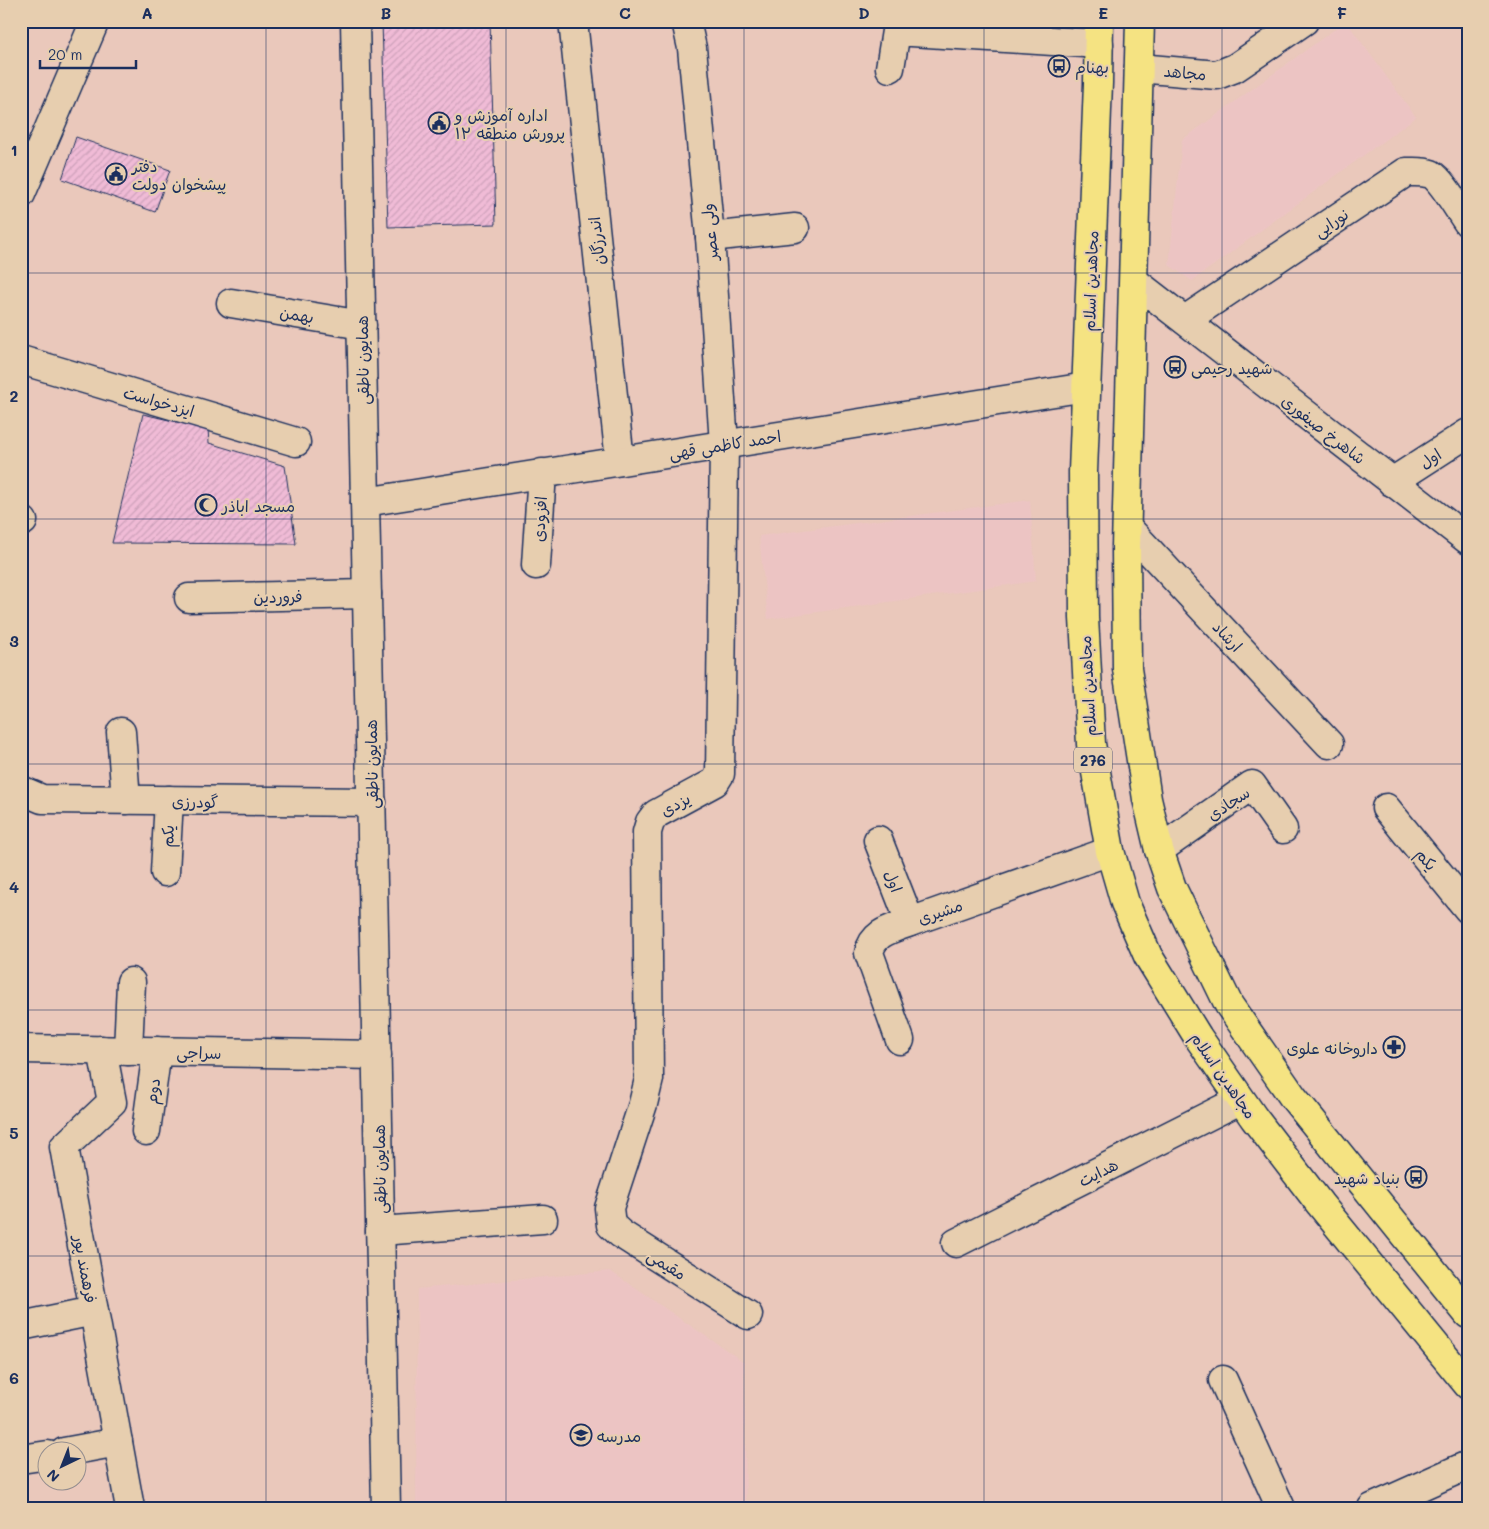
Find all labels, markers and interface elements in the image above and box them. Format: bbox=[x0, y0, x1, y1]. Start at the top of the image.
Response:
text: A bbox=[141, 2, 153, 23]
text: B bbox=[381, 2, 391, 23]
text: C bbox=[619, 2, 631, 23]
text: D bbox=[858, 2, 870, 23]
text: E bbox=[1098, 2, 1108, 23]
text: F bbox=[1337, 2, 1347, 23]
scale bar bbox=[40, 38, 136, 70]
text: 20 m bbox=[48, 44, 82, 64]
bus stop icon: بهنام bbox=[1047, 54, 1071, 78]
place label: بهنام bbox=[1075, 56, 1109, 80]
street label: مجاهد bbox=[1163, 60, 1207, 84]
place label: اداره آموزش و پرورش منطقه ۱۲ bbox=[453, 104, 565, 144]
public building icon: اداره آموزش و پرورش منطقه ۱۲ bbox=[427, 111, 451, 135]
text: 1 bbox=[10, 139, 18, 160]
place label: دفتر پیشخوان دولت bbox=[130, 155, 226, 195]
public building icon: دفتر پیشخوان دولت bbox=[104, 162, 128, 186]
street label: ولی عصر bbox=[696, 202, 723, 264]
street label: نورایی bbox=[1309, 203, 1353, 242]
street label: اندرزگان bbox=[583, 216, 609, 266]
street label: مجاهدین اسلام bbox=[1078, 230, 1105, 332]
street label: بهمن bbox=[278, 301, 316, 327]
street label: همایون ناطقی bbox=[351, 315, 374, 405]
bus stop icon: شهید رحیمی bbox=[1163, 355, 1187, 379]
place label: شهید رحیمی bbox=[1191, 357, 1273, 379]
street label: ایزدخواست bbox=[121, 381, 197, 422]
text: 2 bbox=[10, 385, 19, 406]
street label: شاهرخ صیفوری bbox=[1277, 390, 1370, 469]
street label: احمد کاظمی قهی bbox=[667, 425, 783, 464]
street label: اول bbox=[1415, 443, 1445, 473]
mosque icon: مسجد اباذر bbox=[194, 493, 218, 517]
place label: مسجد اباذر bbox=[220, 495, 295, 516]
street label: افزودی bbox=[527, 495, 551, 543]
street label: فروردین bbox=[253, 585, 303, 607]
street label: ارشاد bbox=[1209, 616, 1247, 656]
text: 3 bbox=[9, 630, 19, 651]
street label: مجاهدین اسلام bbox=[1074, 635, 1103, 737]
street label: همایون ناطقی bbox=[360, 719, 383, 809]
road number: 276 bbox=[1074, 748, 1112, 772]
street label: سجادی bbox=[1203, 781, 1253, 825]
street label: یزدی bbox=[656, 787, 694, 821]
street label: گودرزی bbox=[172, 790, 218, 813]
street label: یکم bbox=[156, 824, 181, 848]
street label: یکم bbox=[1409, 844, 1442, 876]
street label: اول bbox=[880, 867, 908, 895]
text: 4 bbox=[9, 876, 19, 897]
street label: مشیری bbox=[915, 894, 965, 928]
street label: مجاهدین اسلام bbox=[1184, 1028, 1262, 1124]
pharmacy icon: داروخانه علوی bbox=[1382, 1035, 1406, 1059]
place label: داروخانه علوی bbox=[1287, 1037, 1378, 1059]
street label: سراجی bbox=[176, 1041, 222, 1064]
street label: دوم bbox=[140, 1077, 167, 1106]
text: 5 bbox=[9, 1122, 19, 1143]
street label: همایون ناطقی bbox=[368, 1124, 391, 1214]
street label: هدایت bbox=[1074, 1153, 1122, 1191]
bus stop icon: بنیاد شهید bbox=[1404, 1165, 1428, 1189]
place label: بنیاد شهید bbox=[1334, 1167, 1400, 1188]
street label: فرهمند پور bbox=[68, 1232, 102, 1305]
street label: مقیمی bbox=[643, 1244, 690, 1285]
text: 6 bbox=[9, 1367, 19, 1388]
school or university icon: مدرسه bbox=[569, 1423, 593, 1447]
place label: مدرسه bbox=[597, 1425, 641, 1446]
north arrow bbox=[38, 1442, 88, 1492]
text: N bbox=[42, 1465, 63, 1486]

